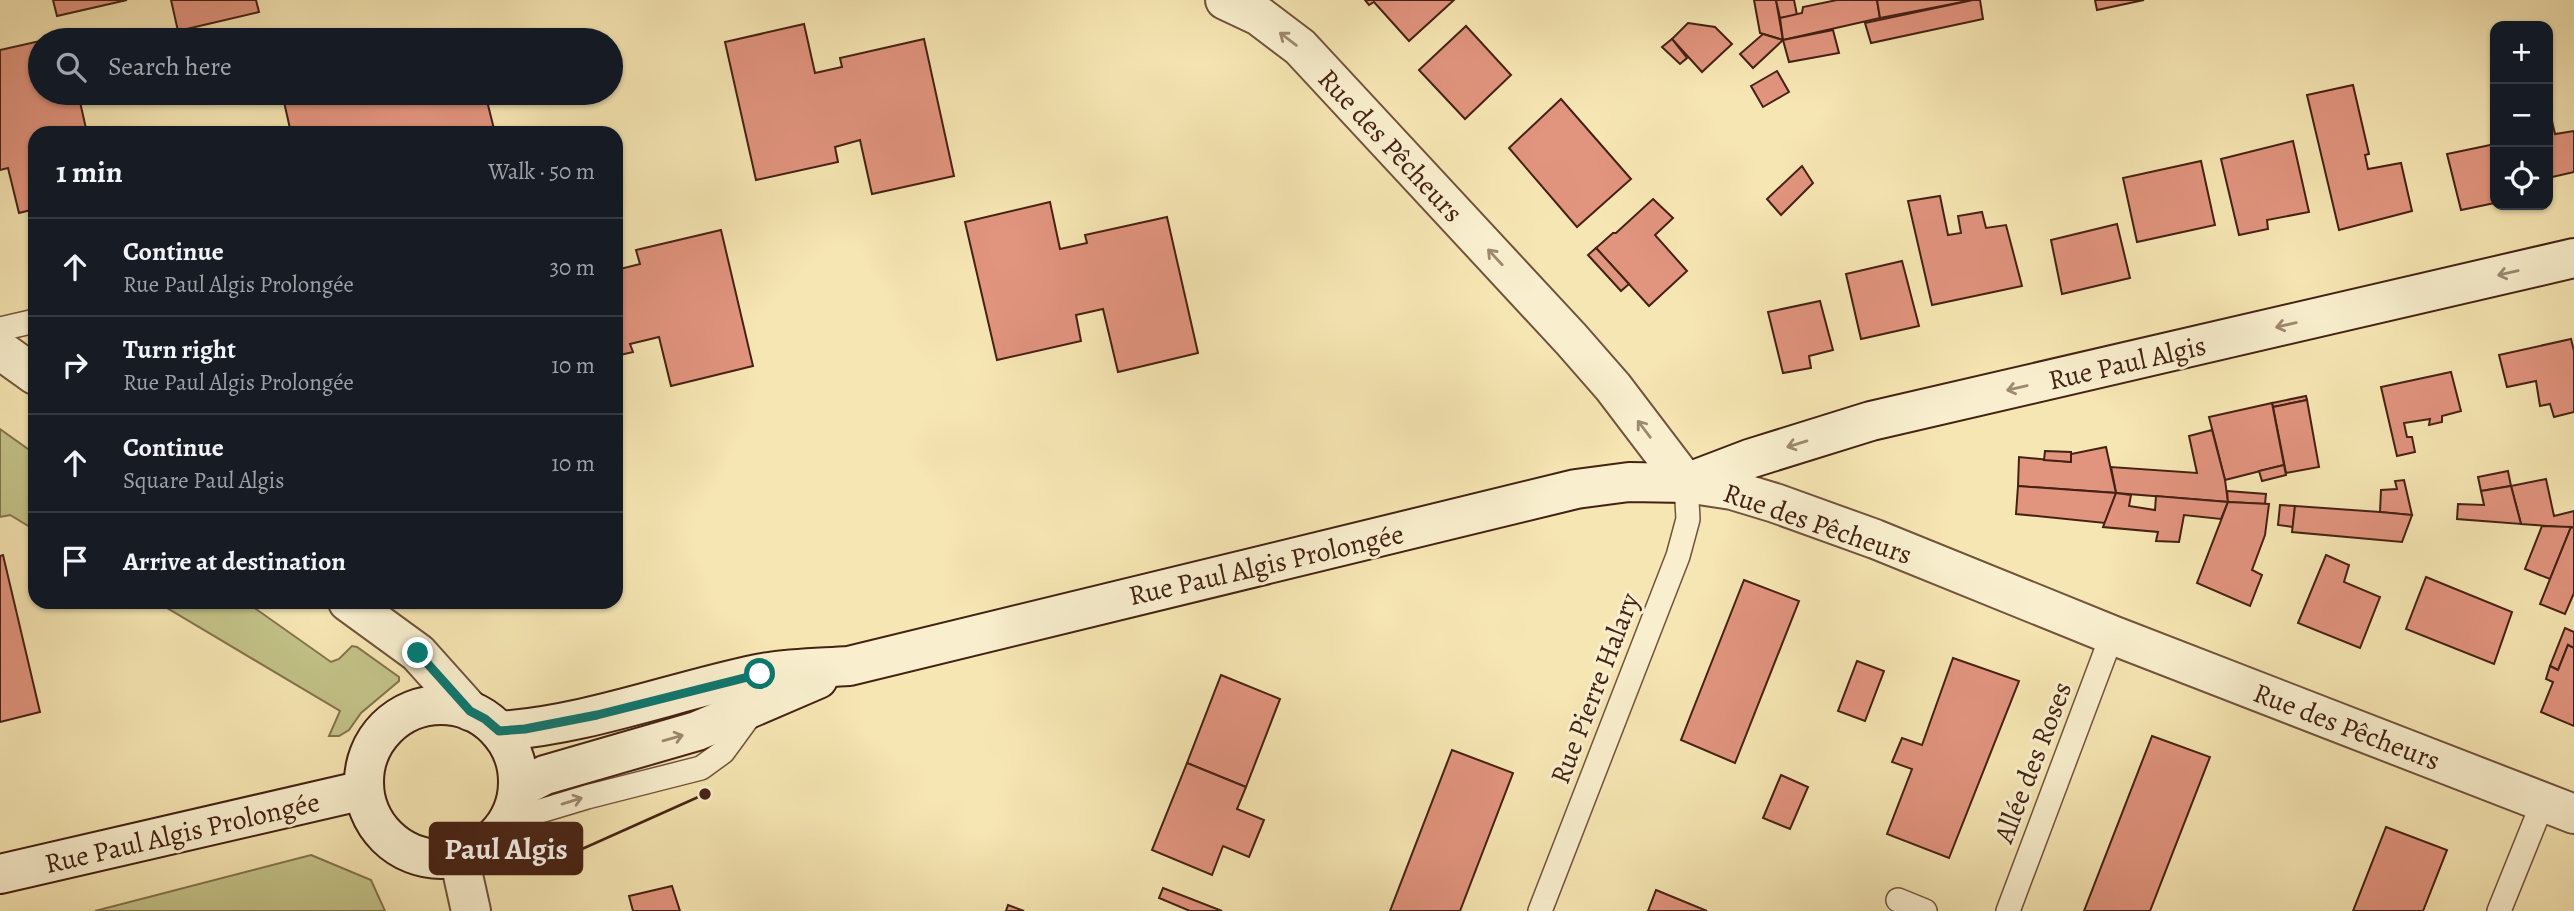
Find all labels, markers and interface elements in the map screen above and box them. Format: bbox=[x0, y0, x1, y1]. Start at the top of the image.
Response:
map controls bbox=[2490, 21, 2553, 210]
button: + bbox=[2490, 21, 2553, 84]
search box bbox=[28, 28, 623, 105]
one-way arrow bbox=[1280, 31, 1298, 46]
icon: search bbox=[52, 48, 90, 86]
text: Search here bbox=[108, 49, 232, 84]
street label: Rue des Pêcheurs bbox=[1309, 61, 1471, 231]
button: − bbox=[2490, 84, 2553, 147]
button: locate bbox=[2490, 147, 2553, 210]
text: 1 min bbox=[56, 152, 123, 192]
text: Walk · 50 m bbox=[488, 156, 595, 187]
text: Continue bbox=[123, 234, 224, 269]
icon: ahead bbox=[56, 248, 94, 286]
one-way arrow bbox=[1487, 248, 1503, 266]
text: 30 m bbox=[549, 252, 595, 283]
one-way arrow bbox=[2497, 267, 2519, 280]
text: Rue Paul Algis Prolongée bbox=[123, 269, 354, 300]
one-way arrow bbox=[2275, 319, 2298, 332]
street label: Rue Paul Algis bbox=[2045, 326, 2210, 400]
text: Turn right bbox=[123, 332, 236, 367]
icon: right bbox=[56, 346, 94, 384]
text: 10 m bbox=[551, 350, 595, 381]
text: Rue Paul Algis Prolongée bbox=[123, 367, 354, 398]
one-way arrow bbox=[2006, 382, 2029, 395]
one-way arrow bbox=[1637, 420, 1652, 438]
text: Continue bbox=[123, 430, 224, 465]
one-way arrow bbox=[1786, 439, 1808, 452]
icon: ahead bbox=[56, 444, 94, 482]
text: 10 m bbox=[551, 448, 595, 479]
text: Square Paul Algis bbox=[123, 465, 285, 496]
street label: Rue des Pêcheurs bbox=[1718, 474, 1917, 574]
street label: Rue Paul Algis Prolongée bbox=[1125, 515, 1407, 615]
icon: arrive bbox=[56, 542, 94, 580]
text: Arrive at destination bbox=[123, 544, 346, 579]
street label: Rue Pierre Halary bbox=[1541, 587, 1649, 789]
route end bbox=[402, 637, 433, 668]
route start bbox=[744, 658, 775, 689]
street label: Rue des Pêcheurs bbox=[2248, 674, 2445, 780]
street label: Allée des Roses bbox=[1984, 676, 2081, 849]
one-way arrow bbox=[661, 731, 683, 744]
street label: Rue Paul Algis Prolongée bbox=[41, 783, 323, 883]
one-way arrow bbox=[560, 794, 582, 807]
callout: Paul Algis bbox=[430, 823, 582, 874]
text: Paul Algis bbox=[444, 829, 568, 869]

